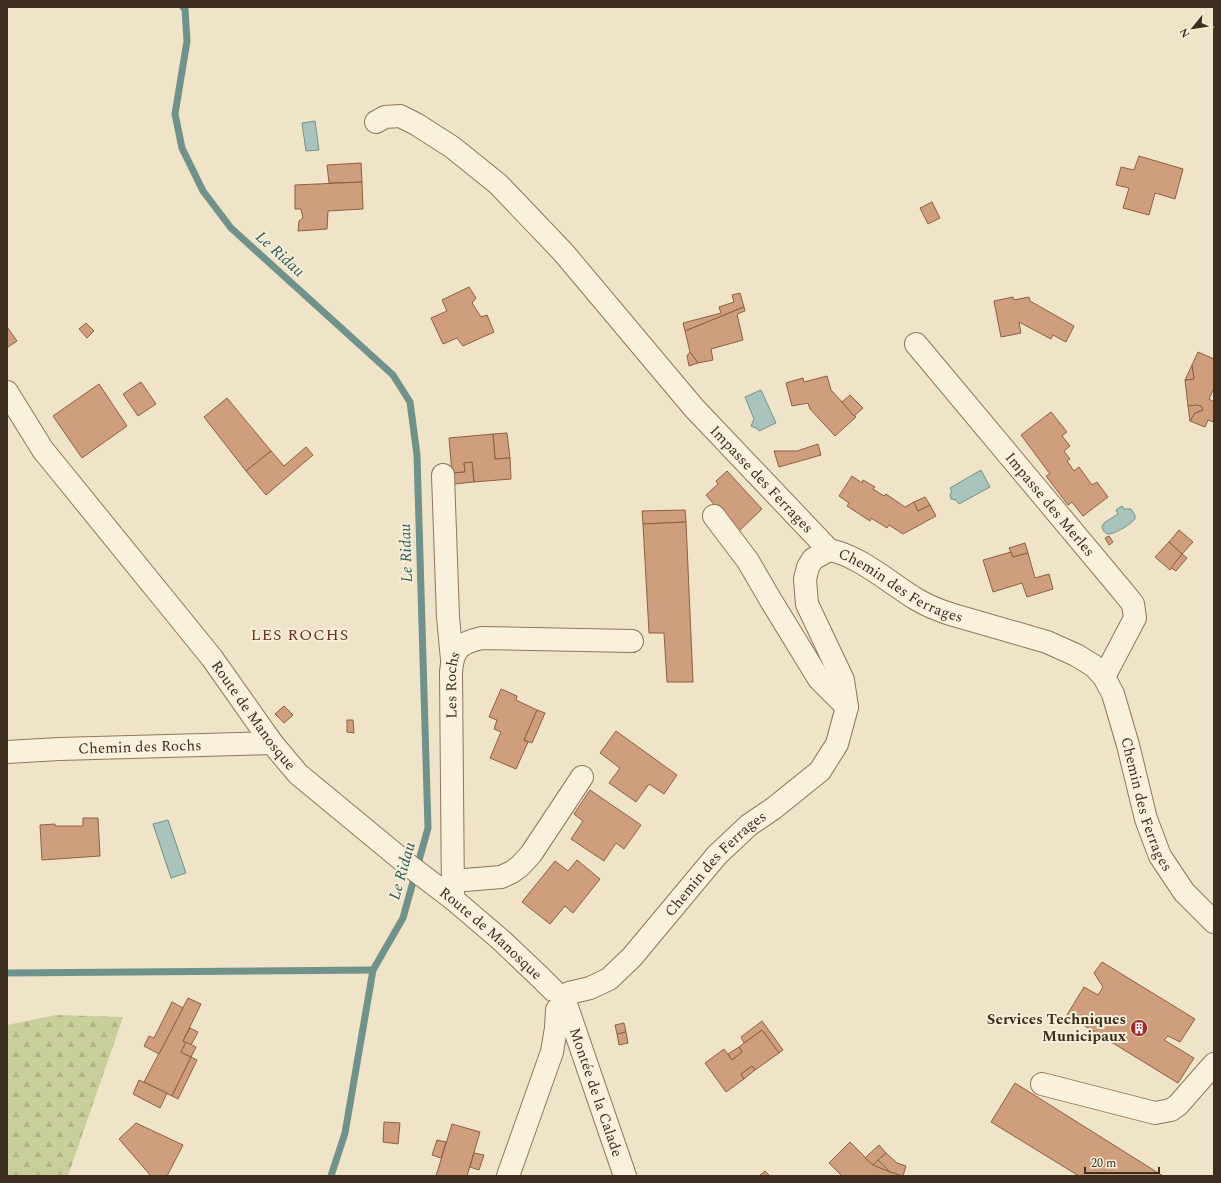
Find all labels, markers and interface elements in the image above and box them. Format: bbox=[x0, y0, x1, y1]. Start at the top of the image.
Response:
north arrow bbox=[1173, 8, 1213, 48]
text: N bbox=[1175, 25, 1194, 41]
water label: Le Ridau bbox=[250, 225, 310, 283]
street label: Impasse des Ferrages bbox=[705, 420, 819, 538]
street label: Impasse des Merles bbox=[999, 447, 1101, 562]
water label: Le Ridau bbox=[393, 522, 419, 583]
street label: Chemin des Ferrages bbox=[835, 542, 966, 629]
district label: LES ROCHS bbox=[251, 623, 349, 647]
street label: Les Rochs bbox=[439, 647, 466, 719]
street label: Route de Manosque bbox=[206, 656, 302, 775]
street label: Chemin des Rochs bbox=[78, 733, 202, 760]
street label: Chemin des Ferrages bbox=[1115, 734, 1179, 876]
street label: Chemin des Ferrages bbox=[659, 805, 771, 922]
water label: Le Ridau bbox=[382, 839, 422, 903]
street label: Route de Manosque bbox=[434, 881, 548, 985]
place label: Services Techniques Municipaux bbox=[987, 1008, 1126, 1048]
building icon: Services Techniques Municipaux bbox=[1129, 1018, 1149, 1038]
street label: Montée de la Calade bbox=[563, 1024, 629, 1160]
scale bar bbox=[1085, 1149, 1159, 1175]
text: 20 m bbox=[1091, 1154, 1116, 1173]

